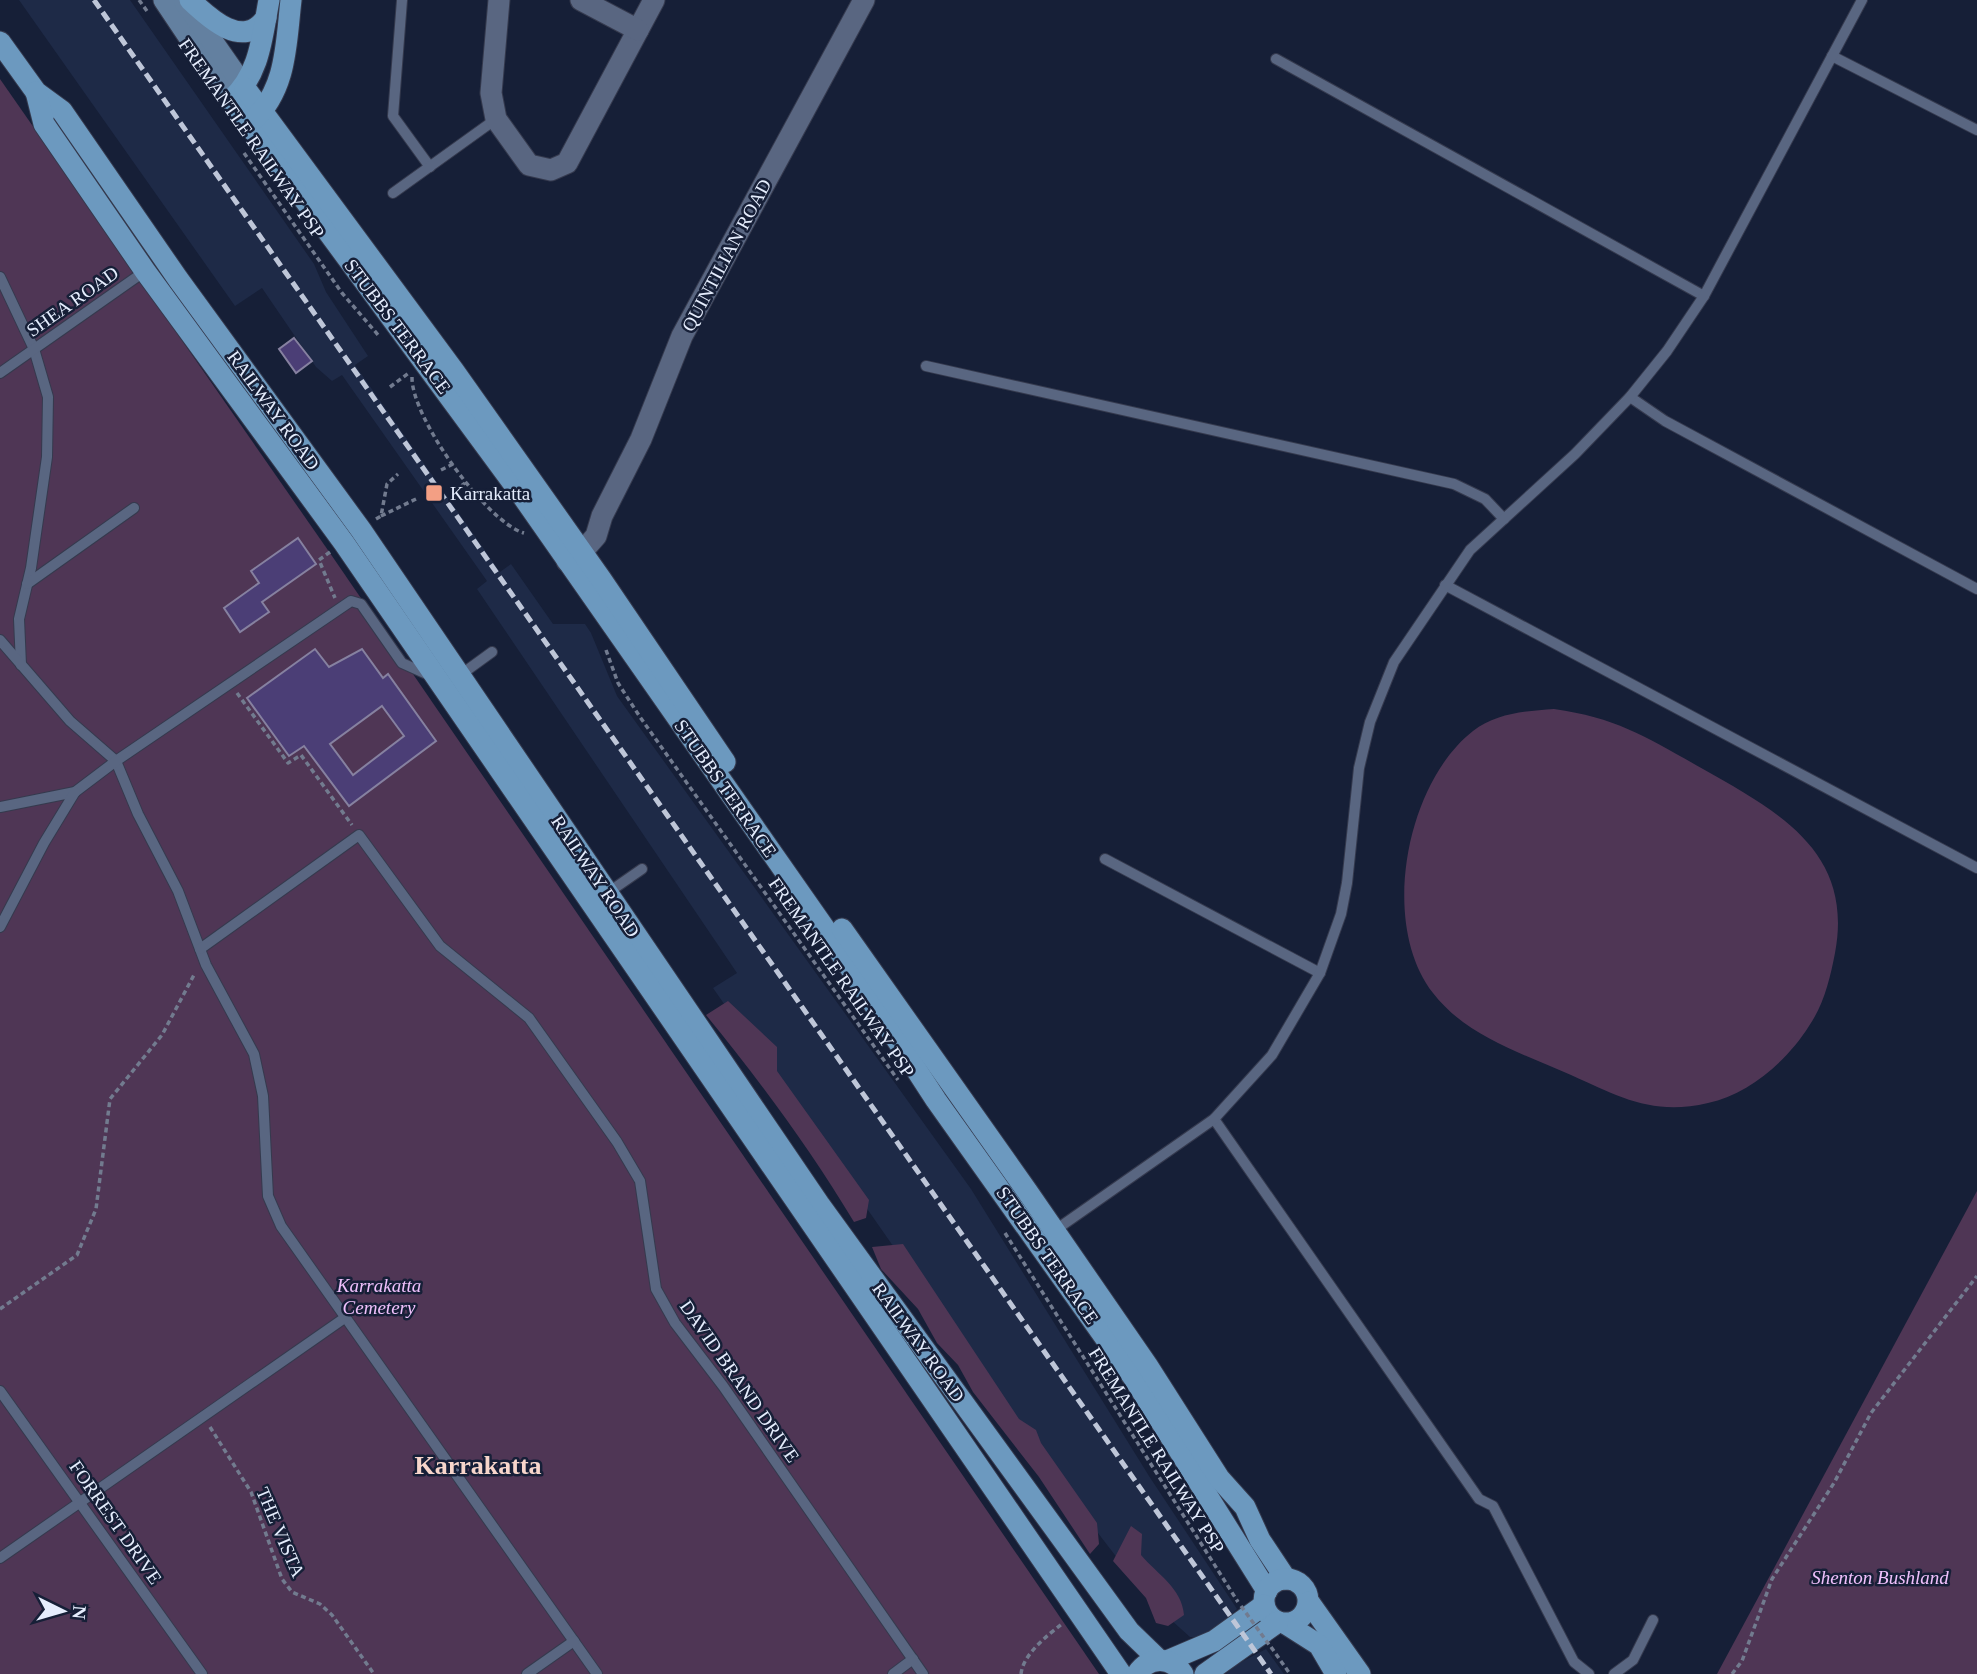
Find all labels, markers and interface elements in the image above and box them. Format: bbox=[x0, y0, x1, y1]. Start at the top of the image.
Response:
street label: FREMANTLE RAILWAY PSP bbox=[174, 34, 329, 242]
street label: QUINTILIAN ROAD bbox=[677, 176, 775, 335]
street label: STUBBS TERRACE bbox=[340, 255, 455, 398]
street label: SHEA ROAD bbox=[22, 262, 122, 341]
street label: RAILWAY ROAD bbox=[223, 347, 324, 474]
marker: Karrakatta bbox=[424, 483, 444, 503]
place label: Karrakatta bbox=[450, 483, 531, 504]
street label: STUBBS TERRACE bbox=[670, 716, 781, 861]
street label: RAILWAY ROAD bbox=[547, 811, 644, 941]
street label: FREMANTLE RAILWAY PSP bbox=[764, 873, 919, 1081]
street label: STUBBS TERRACE bbox=[992, 1183, 1103, 1328]
park label: Karrakatta Cemetery bbox=[336, 1275, 421, 1318]
street label: RAILWAY ROAD bbox=[868, 1279, 969, 1406]
street label: DAVID BRAND DRIVE bbox=[676, 1296, 803, 1466]
street label: FREMANTLE RAILWAY PSP bbox=[1084, 1343, 1229, 1557]
district label: Karrakatta bbox=[414, 1451, 542, 1480]
street label: FORREST DRIVE bbox=[65, 1457, 166, 1588]
street label: THE VISTA bbox=[252, 1484, 309, 1581]
park label: Shenton Bushland bbox=[1811, 1567, 1949, 1588]
north arrow bbox=[28, 1576, 98, 1646]
text: N bbox=[68, 1605, 90, 1620]

